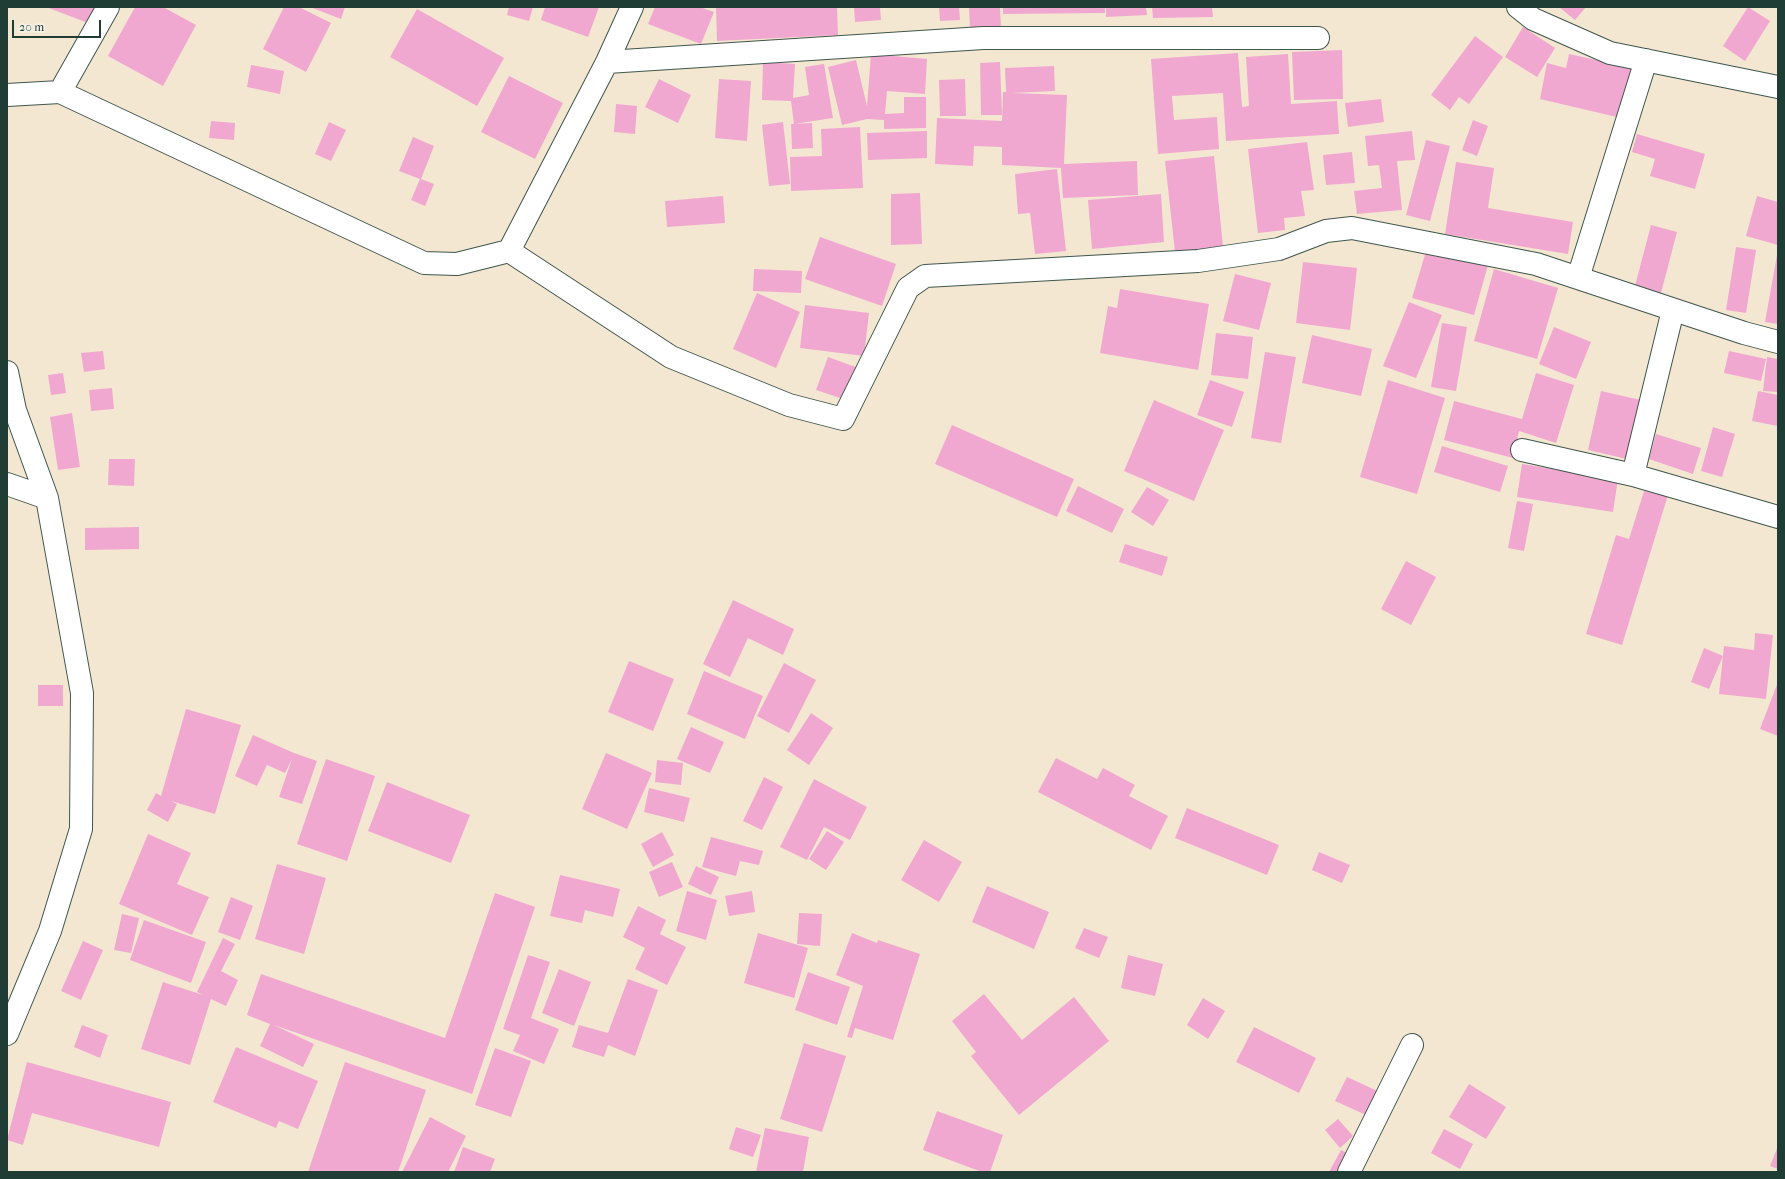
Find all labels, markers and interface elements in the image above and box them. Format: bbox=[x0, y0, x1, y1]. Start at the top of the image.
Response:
scale bar bbox=[14, 12, 103, 38]
text: 20 m bbox=[19, 20, 44, 34]

